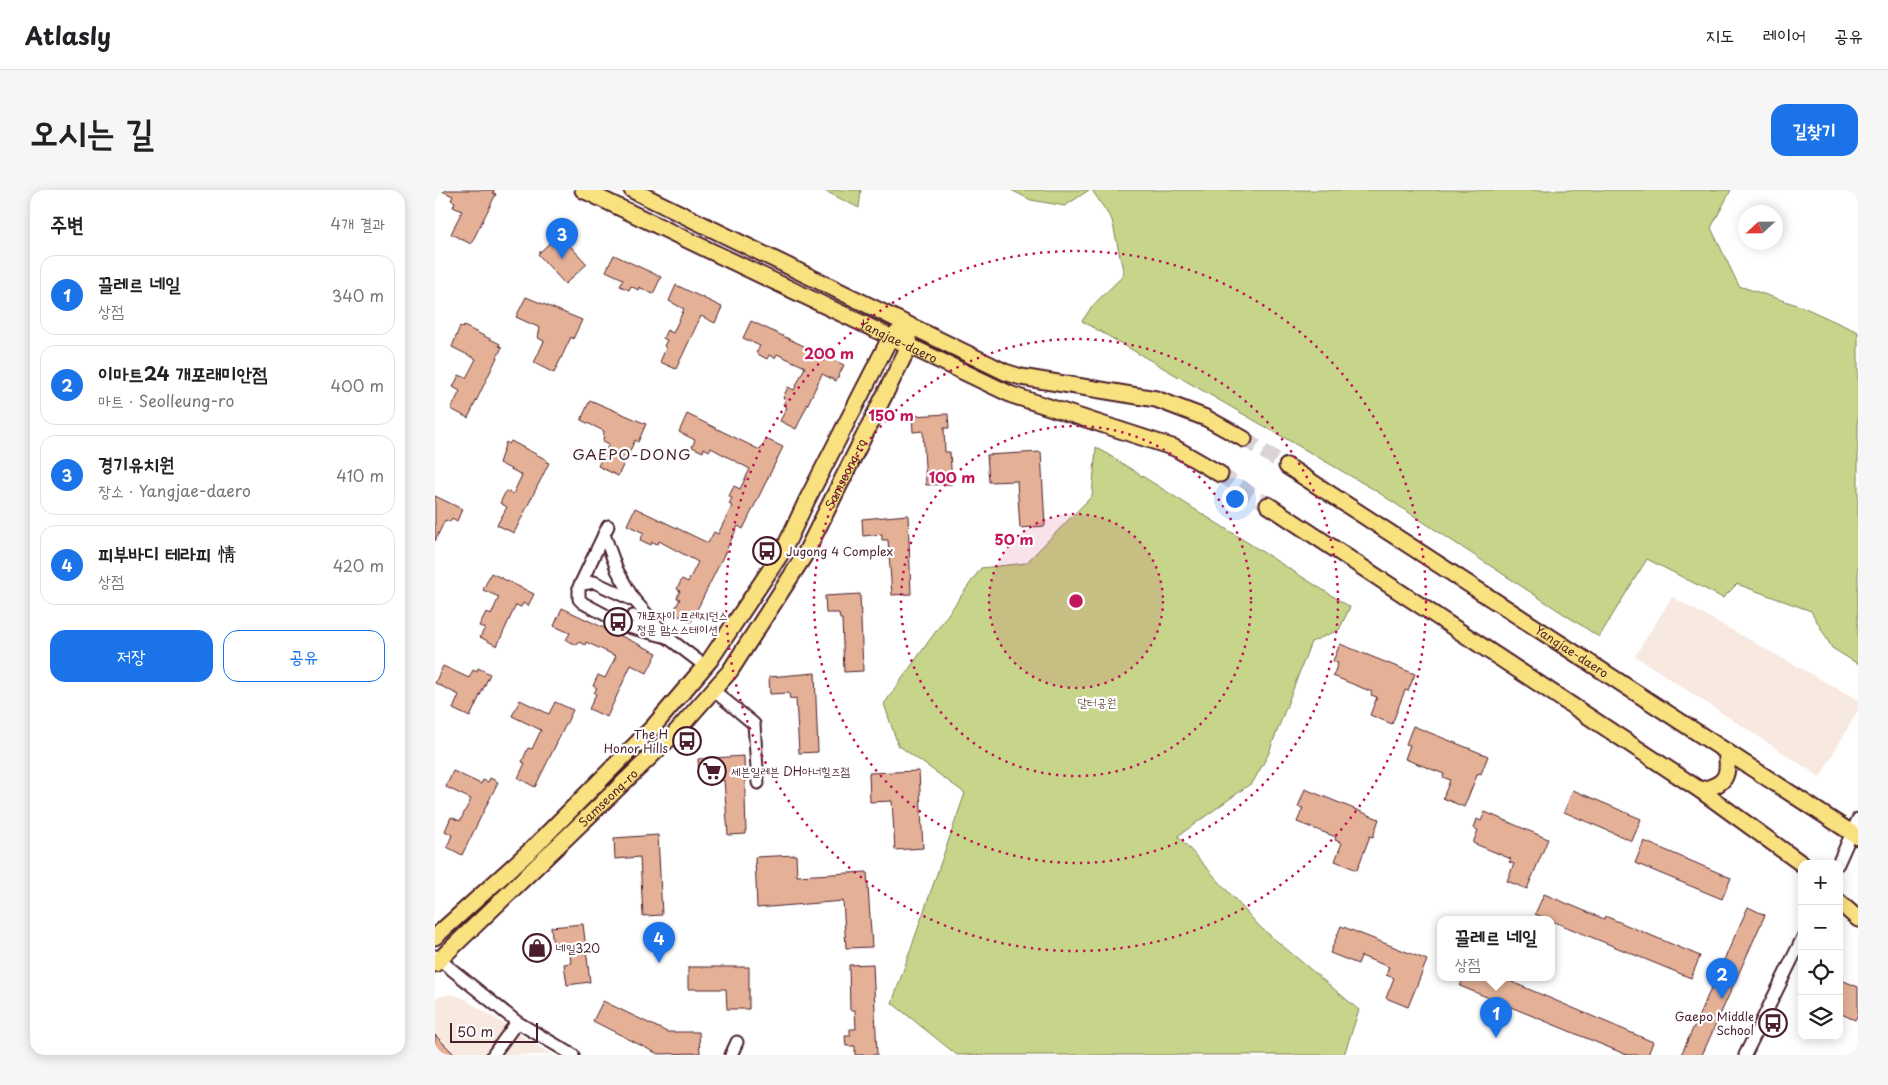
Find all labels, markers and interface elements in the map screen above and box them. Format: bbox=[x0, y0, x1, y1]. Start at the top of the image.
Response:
text: Atlasly bbox=[25, 17, 111, 53]
text: 지도 bbox=[1706, 21, 1735, 48]
text: 레이어 bbox=[1763, 21, 1806, 48]
text: 공유 bbox=[1834, 21, 1863, 48]
text: 오시는 길 bbox=[30, 104, 154, 157]
button: 길찾기 bbox=[1771, 104, 1858, 156]
north arrow bbox=[1738, 205, 1783, 250]
text: 주변 bbox=[50, 207, 84, 239]
text: 4개 결과 bbox=[331, 211, 385, 235]
pin: 3 bbox=[546, 218, 578, 259]
text: 끌레르 네일 bbox=[98, 269, 181, 297]
text: 1 bbox=[63, 283, 71, 307]
text: 340 m bbox=[332, 283, 384, 307]
text: 상점 bbox=[98, 298, 124, 322]
street label: Yangjae-daero bbox=[857, 315, 941, 367]
text: 200 m bbox=[804, 341, 854, 364]
text: 이마트24 개포래미안점 bbox=[98, 359, 267, 387]
text: 2 bbox=[61, 373, 73, 397]
text: 400 m bbox=[331, 373, 384, 397]
text: 마트 · Seolleung-ro bbox=[98, 388, 234, 412]
text: 150 m bbox=[868, 403, 914, 426]
street label: Samseong-ro bbox=[820, 435, 871, 512]
district label: GAEPO-DONG bbox=[572, 442, 692, 465]
text: 경기유치원 bbox=[98, 449, 174, 477]
text: 3 bbox=[62, 463, 72, 487]
text: 410 m bbox=[336, 463, 384, 487]
text: 100 m bbox=[929, 465, 975, 488]
text: 장소 · Yangjae-daero bbox=[98, 478, 251, 502]
your location bbox=[1222, 486, 1248, 512]
text: 50 m bbox=[995, 527, 1033, 550]
bus stop icon: Jugong 4 Complex bbox=[752, 536, 782, 566]
text: 피부바디 테라피 情 bbox=[98, 539, 236, 567]
place label: Jugong 4 Complex bbox=[786, 542, 893, 560]
text: 4 bbox=[62, 553, 72, 577]
text: 420 m bbox=[333, 553, 384, 577]
text: 상점 bbox=[98, 568, 124, 592]
centre of rings bbox=[1067, 592, 1085, 610]
place label: 개포자이 프레지던스 정문 맘스스테이션 bbox=[637, 606, 728, 638]
bus stop icon: 개포자이 프레지던스 정문 맘스스테이션 bbox=[603, 607, 633, 637]
street label: Yangjae-daero bbox=[1532, 621, 1613, 682]
button: 저장 bbox=[50, 630, 213, 682]
button: 공유 bbox=[223, 630, 385, 682]
park label: 달터공원 bbox=[1078, 693, 1116, 711]
place label: The H Honor Hills bbox=[604, 725, 669, 757]
bus stop icon: The H Honor Hills bbox=[672, 726, 702, 756]
supermarket icon: 세븐일레븐 DH아너힐즈점 bbox=[697, 756, 727, 786]
place label: 세븐일레븐 DH아너힐즈점 bbox=[731, 762, 850, 780]
street label: Samseong-ro bbox=[574, 764, 642, 831]
map controls bbox=[1798, 860, 1843, 1040]
button: + bbox=[1798, 860, 1843, 905]
button: − bbox=[1798, 905, 1843, 950]
popup bbox=[1437, 916, 1555, 981]
pin: 4 bbox=[643, 922, 675, 963]
text: 끌레르 네일 bbox=[1455, 922, 1537, 950]
shop icon: 네일320 bbox=[522, 933, 552, 963]
place label: 네일320 bbox=[556, 939, 600, 957]
button: locate bbox=[1798, 950, 1843, 995]
text: 상점 bbox=[1455, 951, 1480, 975]
pin: 2 bbox=[1706, 958, 1738, 999]
button: layers bbox=[1798, 995, 1843, 1040]
pin: 1 bbox=[1480, 997, 1512, 1038]
place label: Gaepo Middle School bbox=[1675, 1007, 1754, 1039]
bus stop icon: Gaepo Middle School bbox=[1758, 1008, 1788, 1038]
scale bar bbox=[450, 1020, 537, 1043]
text: 50 m bbox=[457, 1021, 493, 1042]

